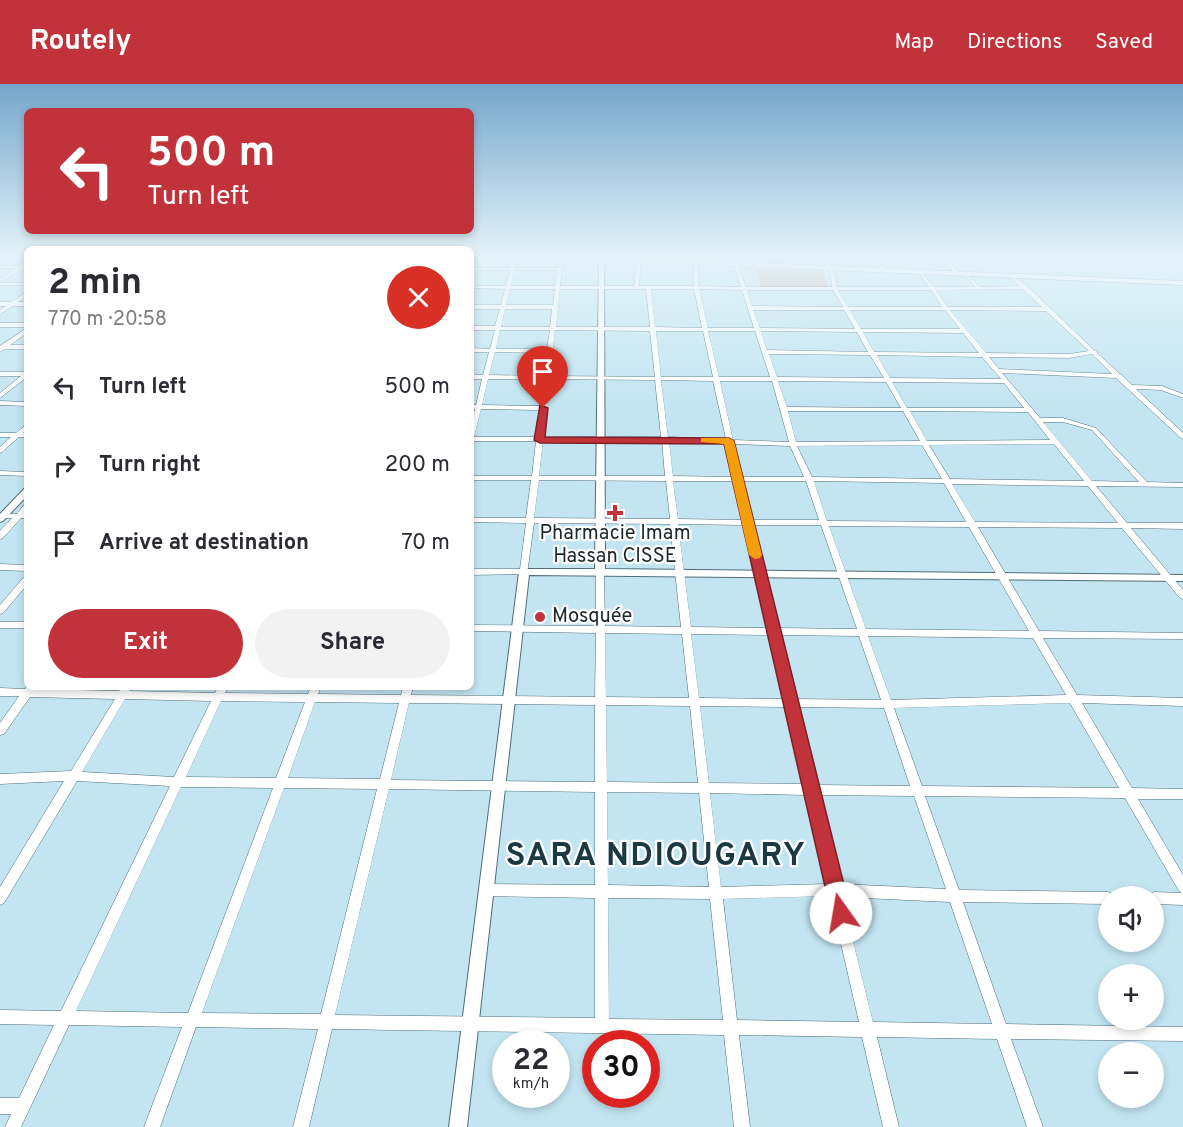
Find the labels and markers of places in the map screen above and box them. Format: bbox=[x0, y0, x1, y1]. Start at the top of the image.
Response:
pin bbox=[517, 346, 568, 408]
marker: Pharmacie Imam Hassan CISSE bbox=[608, 506, 622, 520]
place label: Pharmacie Imam Hassan CISSE bbox=[539, 521, 691, 570]
place label: Mosquée bbox=[552, 604, 632, 630]
marker: Mosquée bbox=[533, 610, 547, 624]

